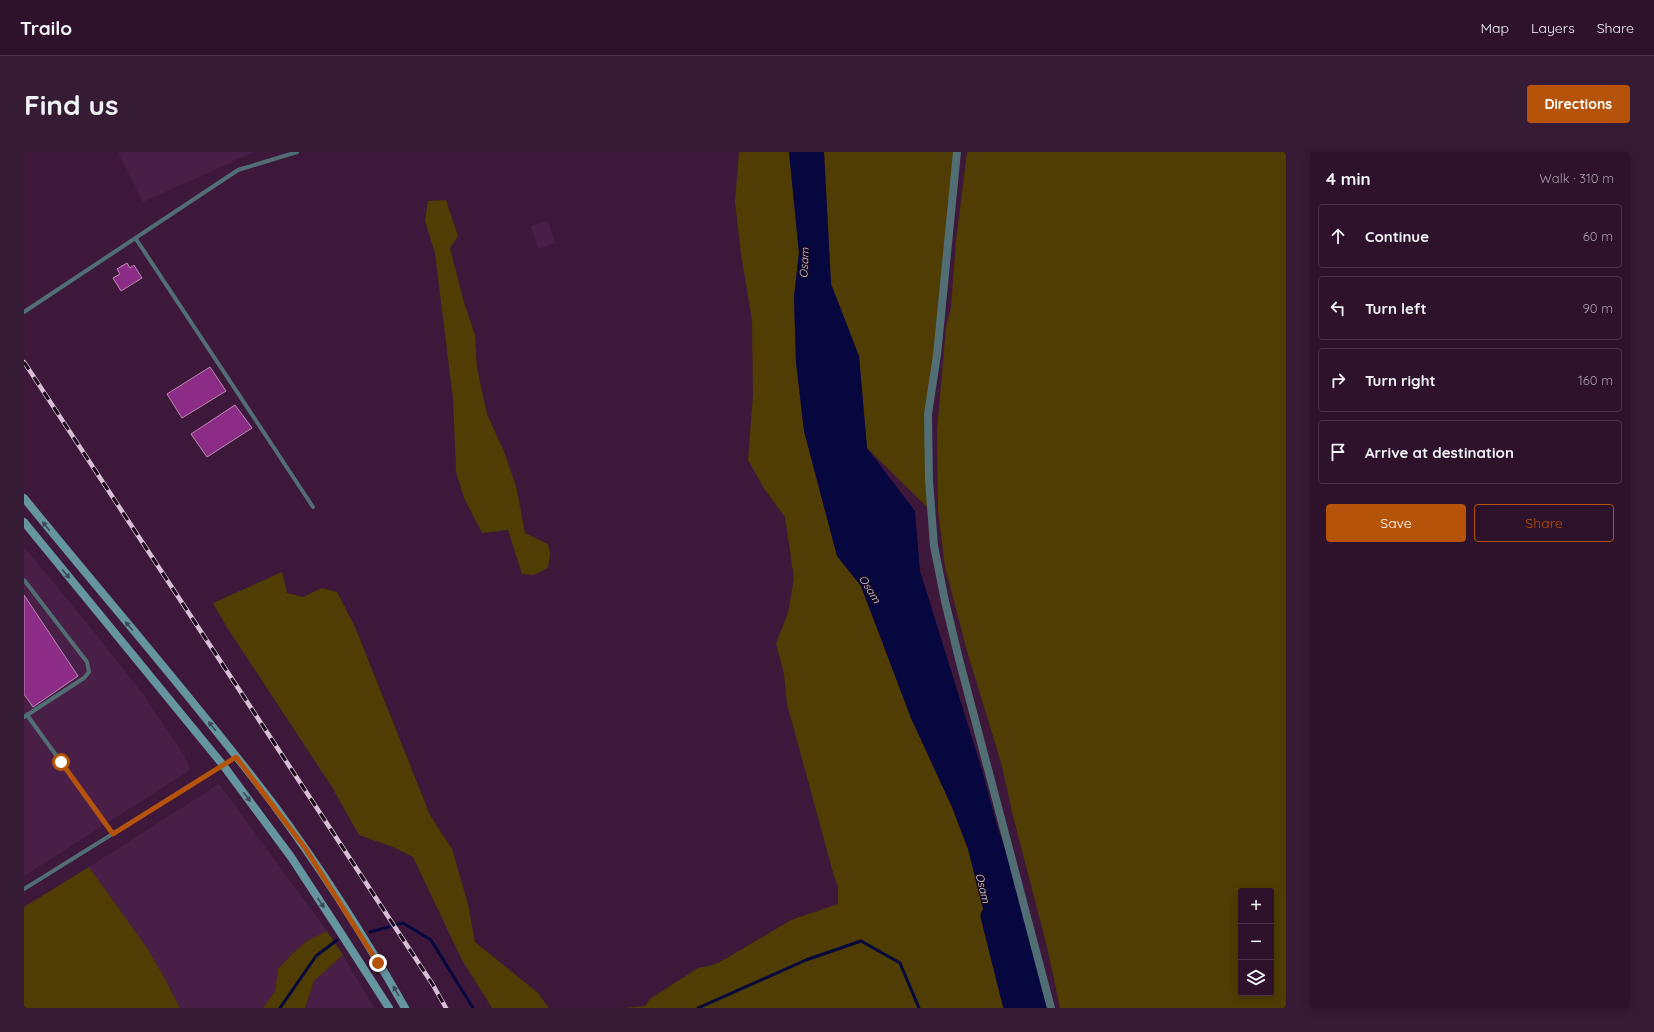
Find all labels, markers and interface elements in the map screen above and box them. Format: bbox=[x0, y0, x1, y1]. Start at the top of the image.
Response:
text: Trailo bbox=[20, 16, 72, 40]
text: Map bbox=[1480, 19, 1509, 37]
text: Layers bbox=[1531, 19, 1575, 37]
text: Share bbox=[1597, 19, 1634, 37]
button: Directions bbox=[1527, 85, 1630, 123]
text: Find us bbox=[24, 87, 118, 122]
text: 4 min bbox=[1326, 168, 1371, 189]
text: Walk · 310 m bbox=[1539, 170, 1614, 186]
icon: ahead bbox=[1327, 225, 1349, 247]
text: Continue bbox=[1365, 227, 1429, 246]
text: 60 m bbox=[1583, 228, 1613, 244]
water label: Osam bbox=[796, 247, 812, 279]
icon: left bbox=[1327, 297, 1349, 319]
text: Turn left bbox=[1365, 299, 1427, 318]
text: 90 m bbox=[1583, 300, 1613, 316]
icon: right bbox=[1327, 369, 1349, 391]
text: Turn right bbox=[1365, 371, 1436, 390]
text: 160 m bbox=[1578, 372, 1613, 388]
icon: arrive bbox=[1327, 441, 1349, 463]
text: Arrive at destination bbox=[1365, 443, 1514, 462]
button: Save bbox=[1326, 504, 1466, 542]
button: Share bbox=[1474, 504, 1614, 542]
one-way arrow bbox=[42, 520, 51, 531]
one-way arrow bbox=[62, 569, 71, 579]
water label: Osam bbox=[856, 572, 884, 606]
one-way arrow bbox=[125, 621, 134, 631]
one-way arrow bbox=[207, 721, 216, 732]
route start bbox=[52, 753, 70, 771]
one-way arrow bbox=[242, 791, 251, 802]
water label: Osam bbox=[973, 872, 994, 905]
map controls bbox=[1238, 888, 1274, 996]
button: + bbox=[1238, 888, 1274, 924]
one-way arrow bbox=[317, 898, 325, 908]
button: − bbox=[1238, 924, 1274, 960]
route end bbox=[369, 954, 387, 972]
button: layers bbox=[1238, 960, 1274, 996]
one-way arrow bbox=[392, 985, 399, 997]

